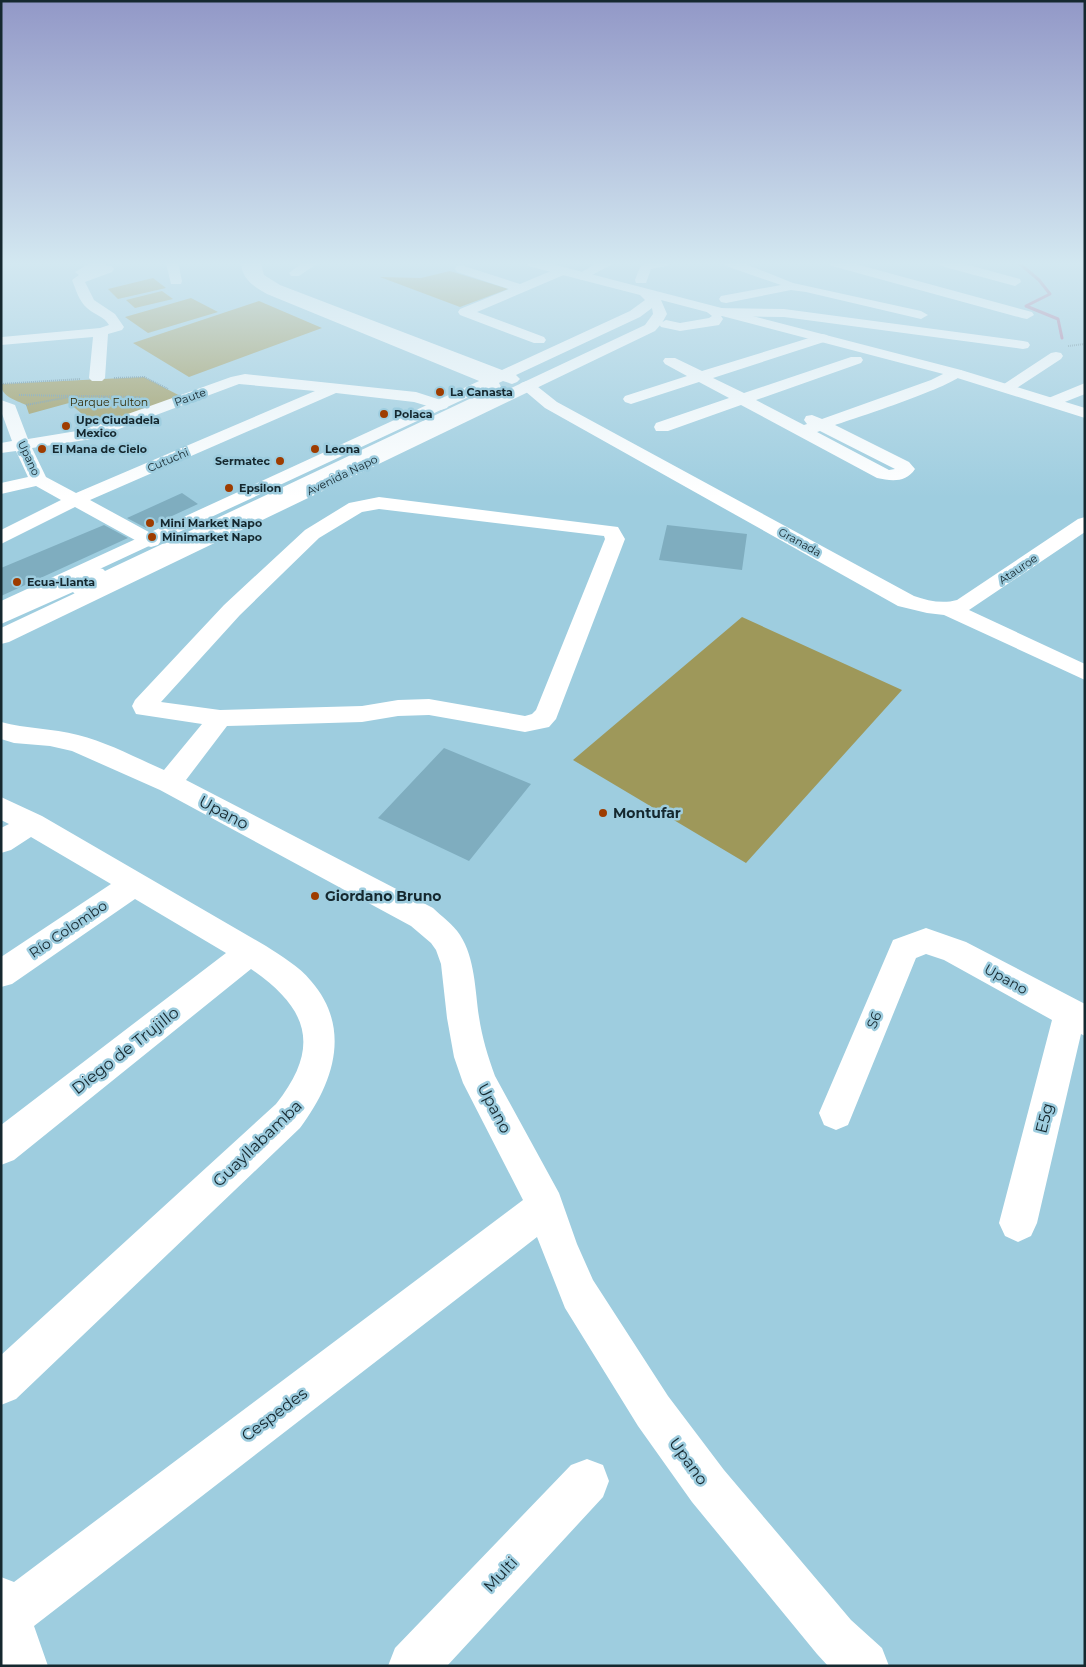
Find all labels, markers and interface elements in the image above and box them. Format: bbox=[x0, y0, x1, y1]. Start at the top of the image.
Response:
street label: Paute bbox=[172, 385, 208, 409]
place label: La Canasta bbox=[450, 385, 513, 399]
marker: La Canasta bbox=[434, 386, 446, 398]
park label: Parque Fulton bbox=[70, 395, 148, 409]
place label: Polaca bbox=[394, 407, 433, 421]
marker: Polaca bbox=[378, 408, 390, 420]
place label: Upc Ciudadela Mexico bbox=[76, 413, 160, 440]
marker: Upc Ciudadela Mexico bbox=[60, 420, 72, 432]
street label: Upano bbox=[15, 438, 43, 478]
place label: El Mana de Cielo bbox=[52, 442, 147, 456]
place label: Leona bbox=[325, 442, 360, 456]
marker: El Mana de Cielo bbox=[36, 443, 48, 455]
marker: Leona bbox=[309, 443, 321, 455]
street label: Cutuchi bbox=[145, 445, 191, 475]
street label: Avenida Napo bbox=[304, 452, 380, 498]
place label: Sermatec bbox=[215, 454, 270, 468]
marker: Sermatec bbox=[274, 455, 286, 467]
place label: Epsilon bbox=[239, 481, 281, 495]
marker: Epsilon bbox=[223, 482, 235, 494]
place label: Mini Market Napo bbox=[160, 516, 262, 530]
marker: Mini Market Napo bbox=[144, 517, 156, 529]
street label: Granada bbox=[776, 525, 824, 559]
place label: Minimarket Napo bbox=[162, 530, 262, 544]
marker: Minimarket Napo bbox=[146, 531, 158, 543]
street label: Atauroe bbox=[996, 551, 1040, 587]
place label: Ecua-Llanta bbox=[27, 575, 95, 589]
marker: Ecua-Llanta bbox=[11, 576, 23, 588]
street label: Upano bbox=[196, 791, 252, 833]
place label: Montufar bbox=[613, 804, 681, 822]
marker: Montufar bbox=[597, 807, 609, 819]
place label: Giordano Bruno bbox=[325, 887, 442, 905]
marker: Giordano Bruno bbox=[309, 890, 321, 902]
street label: Río Colombo bbox=[25, 896, 111, 962]
street label: Upano bbox=[981, 960, 1031, 998]
street label: Diego de Trujillo bbox=[68, 1003, 183, 1098]
street label: S6 bbox=[862, 1008, 886, 1031]
street label: Upano bbox=[474, 1080, 516, 1136]
street label: Guayllabamba bbox=[209, 1096, 306, 1191]
street label: E5g bbox=[1032, 1101, 1057, 1135]
street label: Cespedes bbox=[238, 1383, 311, 1445]
street label: Upano bbox=[665, 1434, 712, 1489]
street label: Multi bbox=[479, 1553, 521, 1596]

